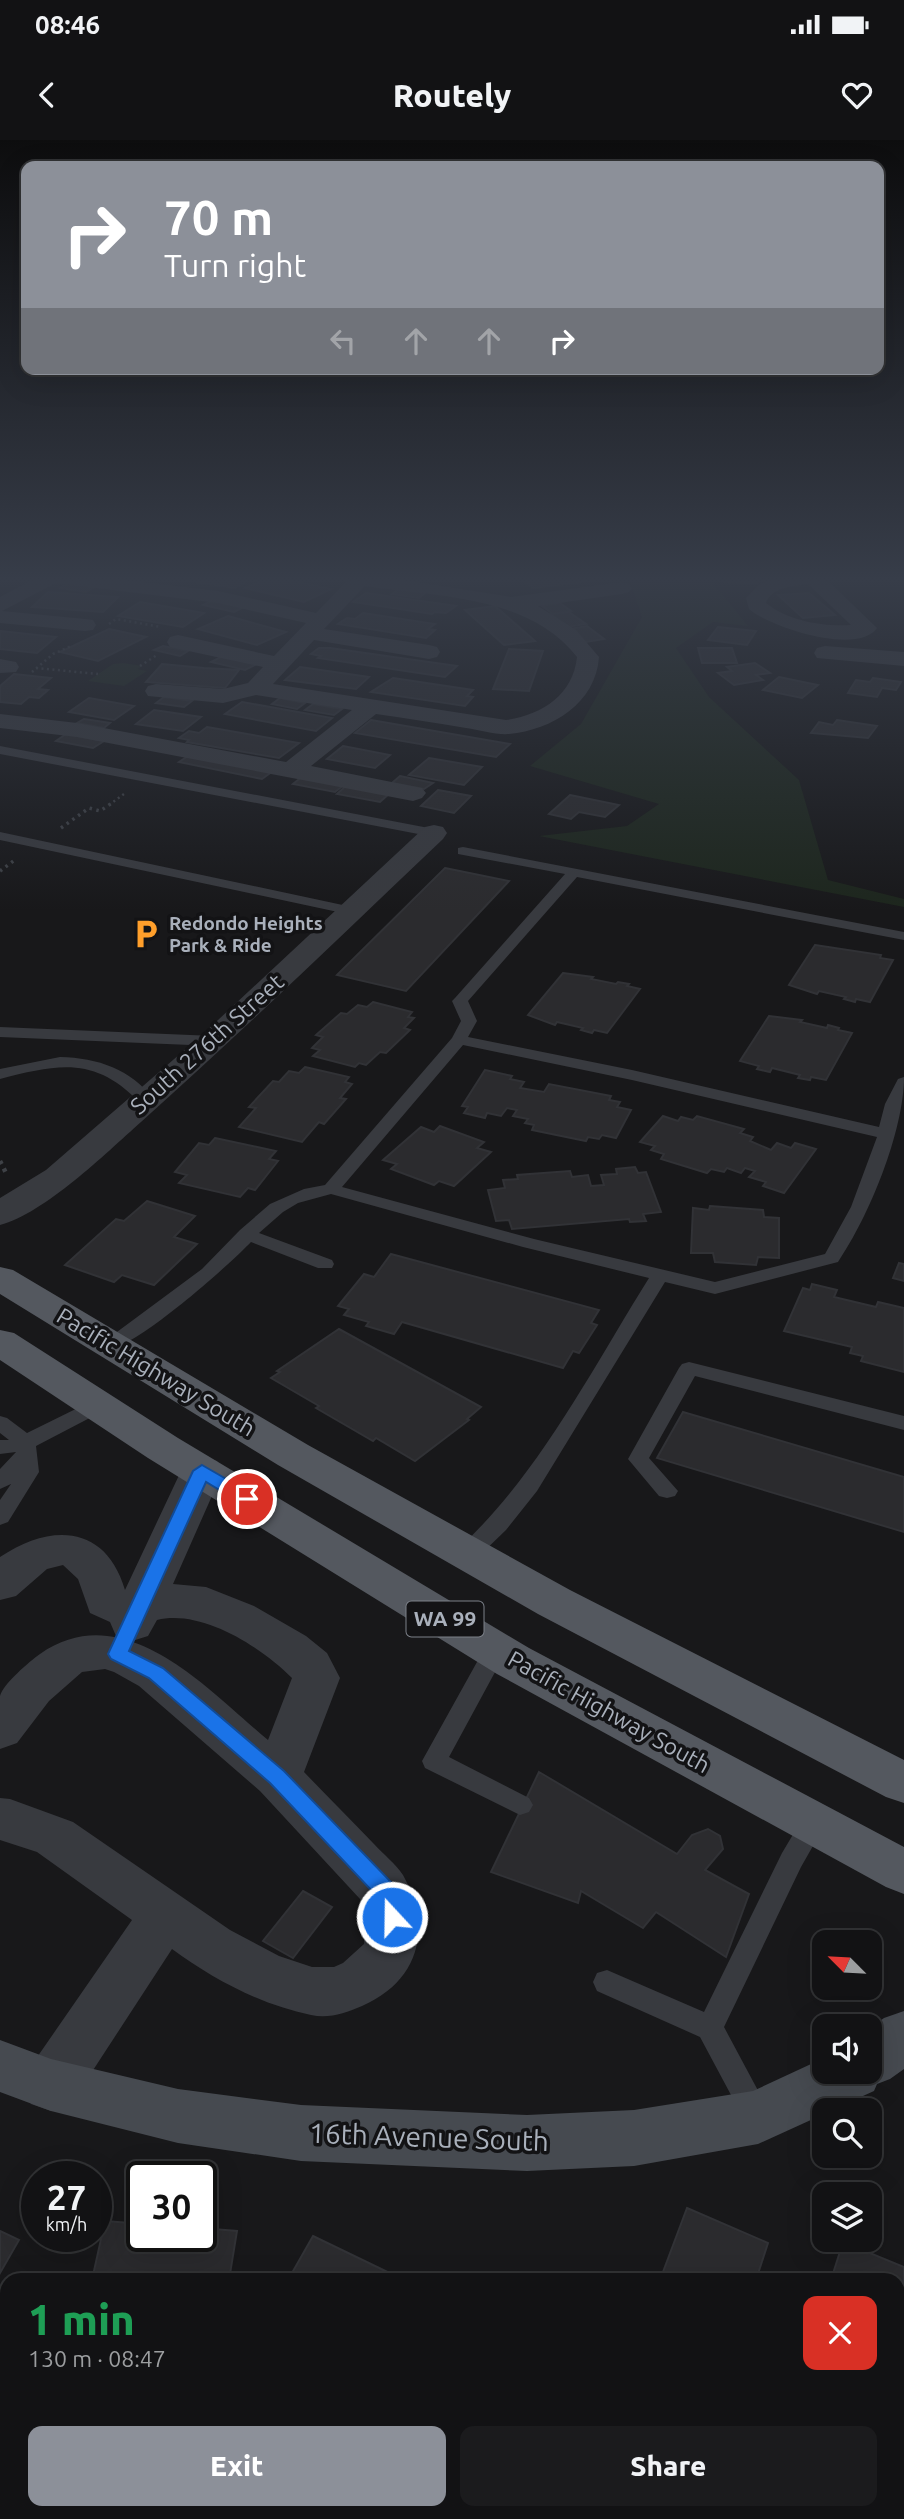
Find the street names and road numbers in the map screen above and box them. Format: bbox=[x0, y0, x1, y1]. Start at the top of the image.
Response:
street label: South 276th Street bbox=[125, 969, 288, 1119]
street label: Pacific Highway South bbox=[53, 1302, 260, 1441]
road number: WA 99 bbox=[406, 1602, 484, 1636]
street label: Pacific Highway South bbox=[504, 1646, 714, 1777]
street label: 16th Avenue South bbox=[309, 2117, 549, 2156]

